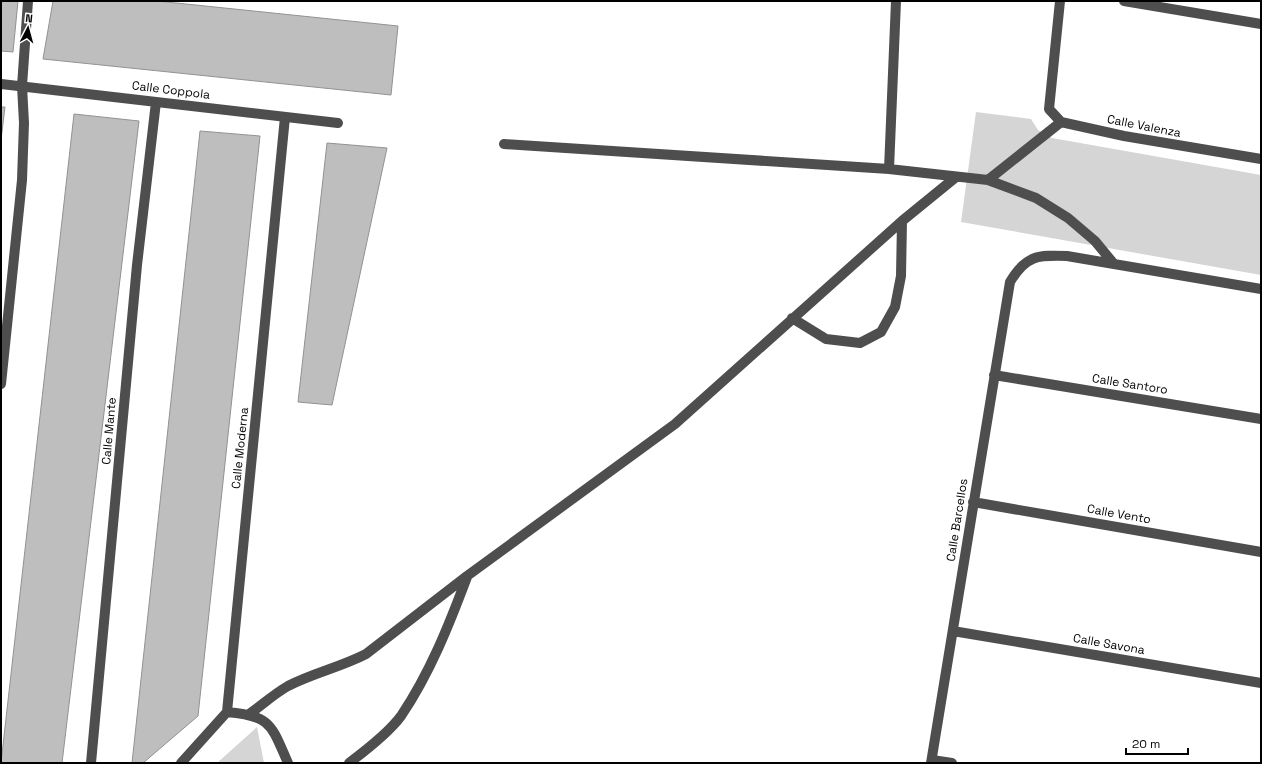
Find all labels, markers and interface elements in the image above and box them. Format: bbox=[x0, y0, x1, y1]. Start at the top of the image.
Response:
north arrow bbox=[8, 8, 48, 48]
text: N bbox=[25, 11, 33, 25]
street label: Calle Coppola bbox=[131, 77, 211, 103]
street label: Calle Valenza bbox=[1106, 111, 1182, 141]
street label: Calle Santoro bbox=[1091, 370, 1169, 398]
street label: Calle Mante bbox=[98, 397, 120, 465]
street label: Calle Moderna bbox=[228, 406, 252, 490]
street label: Calle Barcellos bbox=[943, 477, 971, 563]
street label: Calle Vento bbox=[1086, 501, 1152, 527]
street label: Calle Savona bbox=[1072, 630, 1146, 658]
scale bar bbox=[1126, 730, 1188, 756]
text: 20 m bbox=[1132, 736, 1160, 752]

